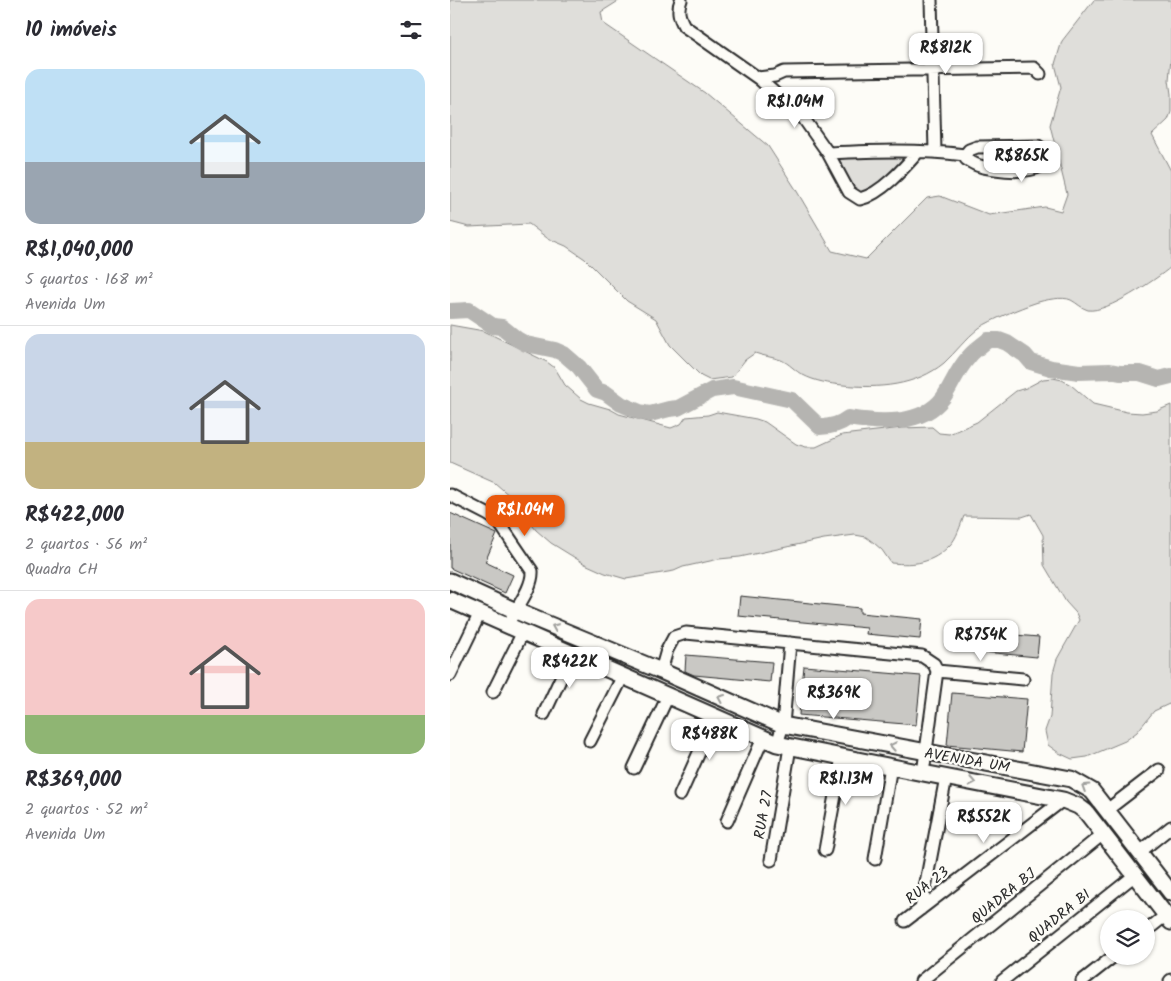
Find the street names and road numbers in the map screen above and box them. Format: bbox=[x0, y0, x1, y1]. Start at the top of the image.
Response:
street label: AVENIDA UM bbox=[922, 742, 1012, 780]
street label: RUA 27 bbox=[748, 788, 780, 841]
street label: RUA 23 bbox=[900, 861, 955, 911]
street label: QUADRA BJ bbox=[966, 862, 1042, 931]
street label: QUADRA BI bbox=[1023, 883, 1097, 950]

